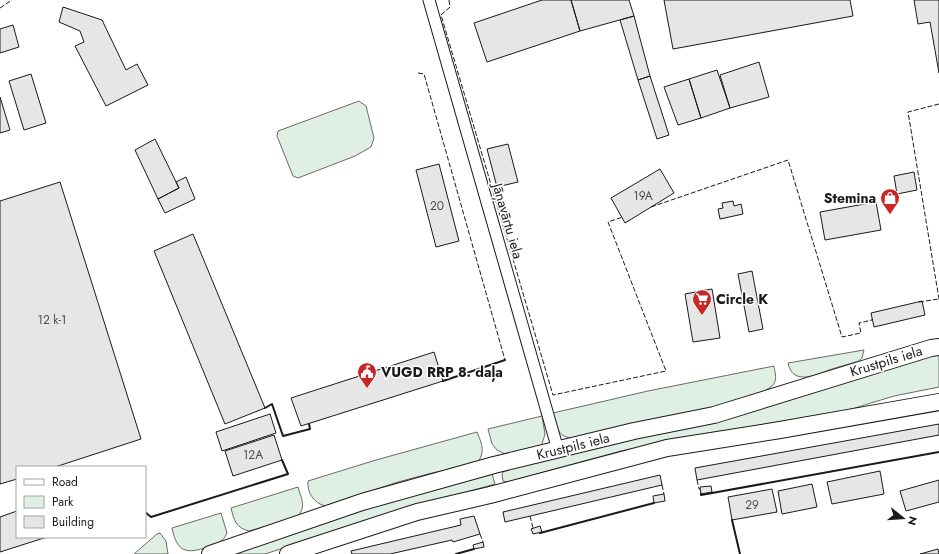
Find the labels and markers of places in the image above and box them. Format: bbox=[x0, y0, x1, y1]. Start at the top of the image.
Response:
shop icon: Stemina bbox=[879, 187, 901, 215]
place label: Stemina bbox=[824, 188, 876, 208]
supermarket icon: Circle K bbox=[691, 288, 713, 316]
place label: Circle K bbox=[716, 289, 768, 309]
public building icon: VUGD RRP 8. daļa bbox=[356, 361, 378, 389]
place label: VUGD RRP 8. daļa bbox=[380, 362, 503, 383]

